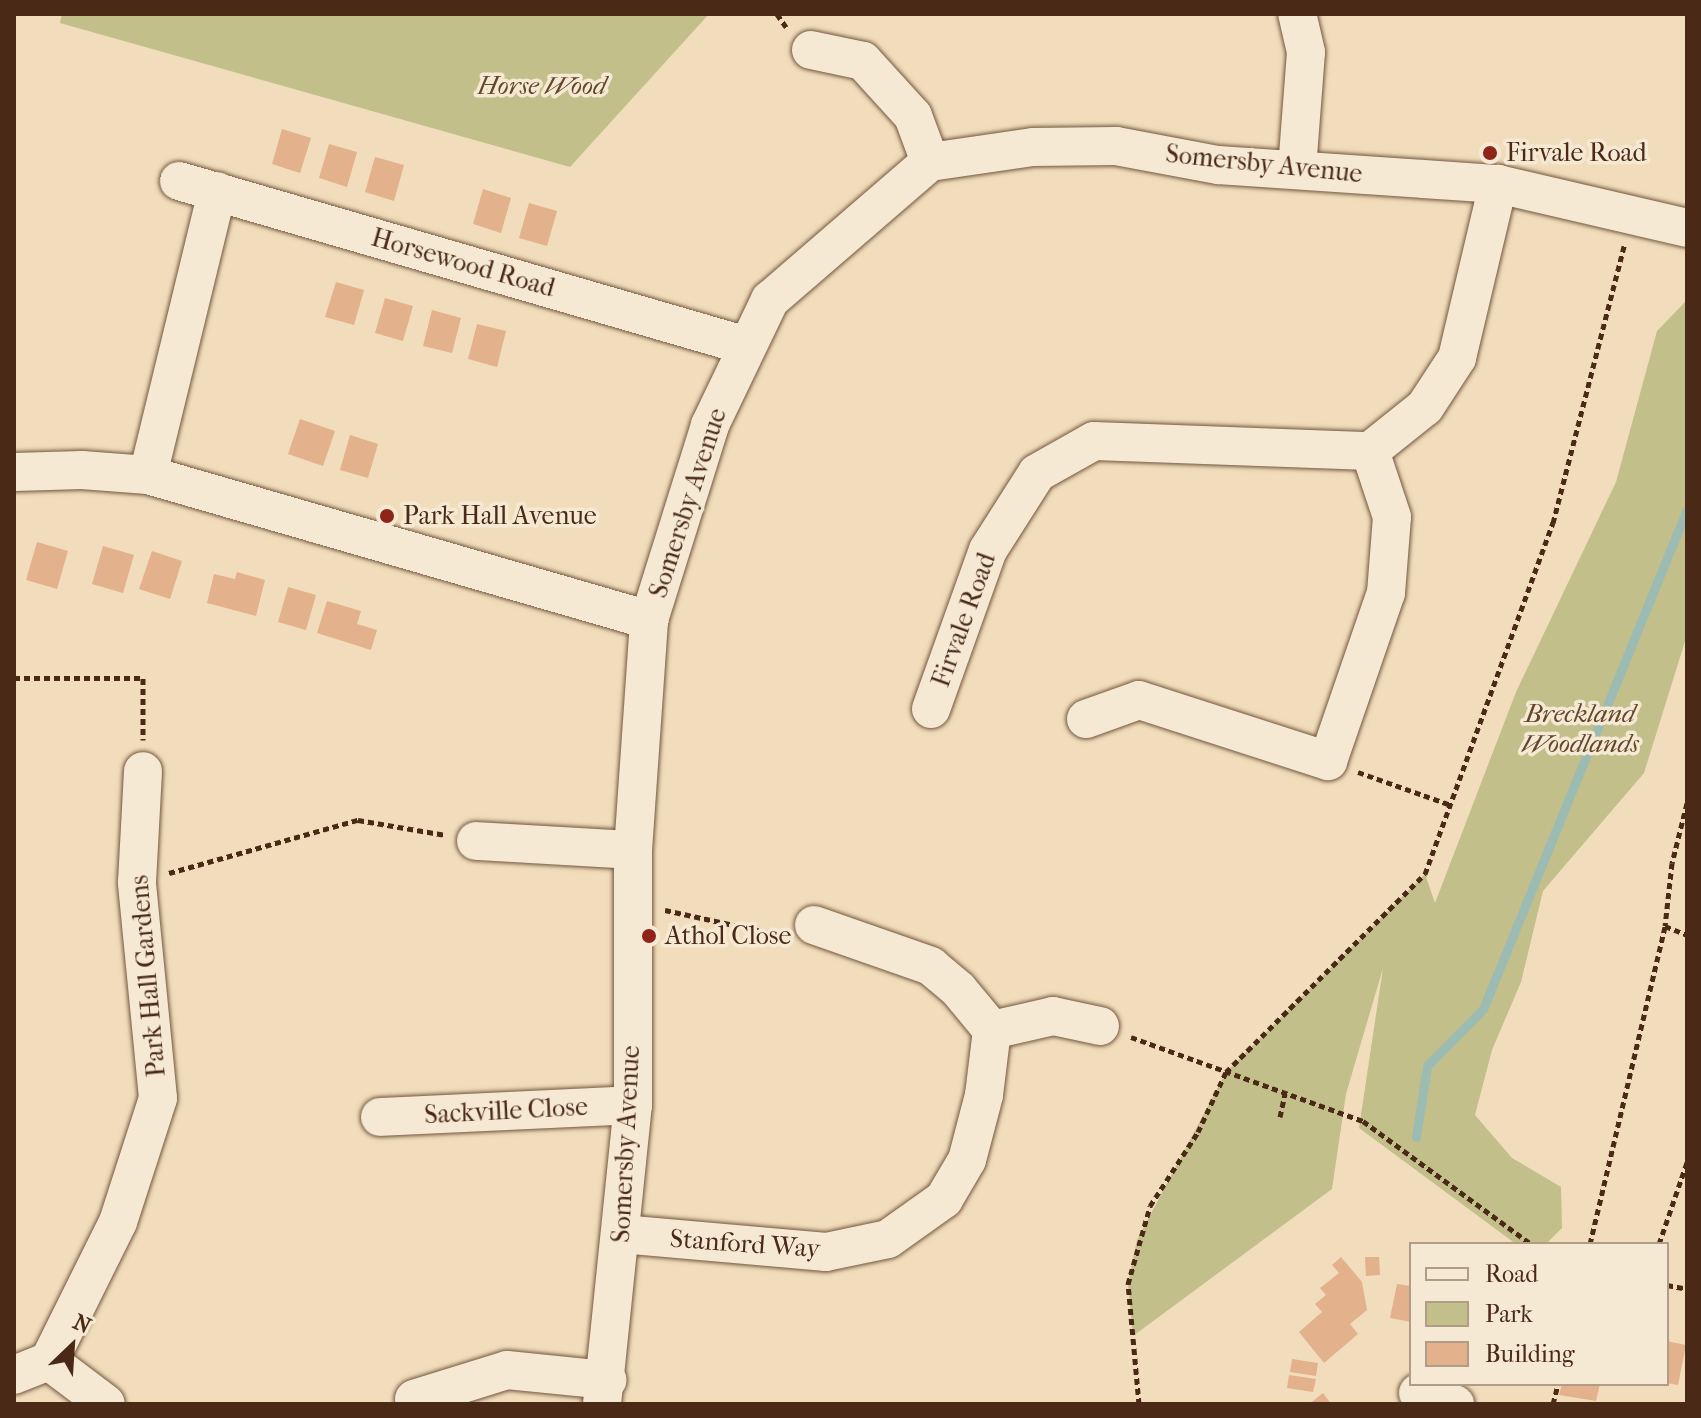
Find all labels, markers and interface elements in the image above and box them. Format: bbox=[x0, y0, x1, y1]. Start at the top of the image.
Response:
park label: Horse Wood bbox=[478, 70, 606, 102]
place label: Firvale Road bbox=[1506, 137, 1647, 169]
street label: Somersby Avenue bbox=[1164, 138, 1364, 190]
marker: Firvale Road bbox=[1481, 144, 1499, 162]
street label: Horsewood Road bbox=[368, 222, 558, 304]
street label: Somersby Avenue bbox=[643, 404, 733, 602]
place label: Park Hall Avenue bbox=[403, 500, 597, 532]
marker: Park Hall Avenue bbox=[378, 507, 396, 525]
street label: Firvale Road bbox=[925, 549, 1003, 691]
park label: Breckland Woodlands bbox=[1521, 698, 1639, 760]
street label: Park Hall Gardens bbox=[124, 874, 172, 1078]
place label: Athol Close bbox=[665, 920, 791, 952]
marker: Athol Close bbox=[640, 927, 658, 945]
street label: Somersby Avenue bbox=[605, 1044, 647, 1244]
street label: Sackville Close bbox=[423, 1091, 589, 1131]
street label: Stanford Way bbox=[669, 1223, 821, 1265]
legend bbox=[1409, 1242, 1669, 1386]
text: Road bbox=[1485, 1260, 1538, 1288]
text: Park bbox=[1485, 1300, 1533, 1328]
north arrow bbox=[32, 1306, 112, 1386]
text: N bbox=[69, 1309, 95, 1340]
text: Building bbox=[1485, 1340, 1575, 1368]

